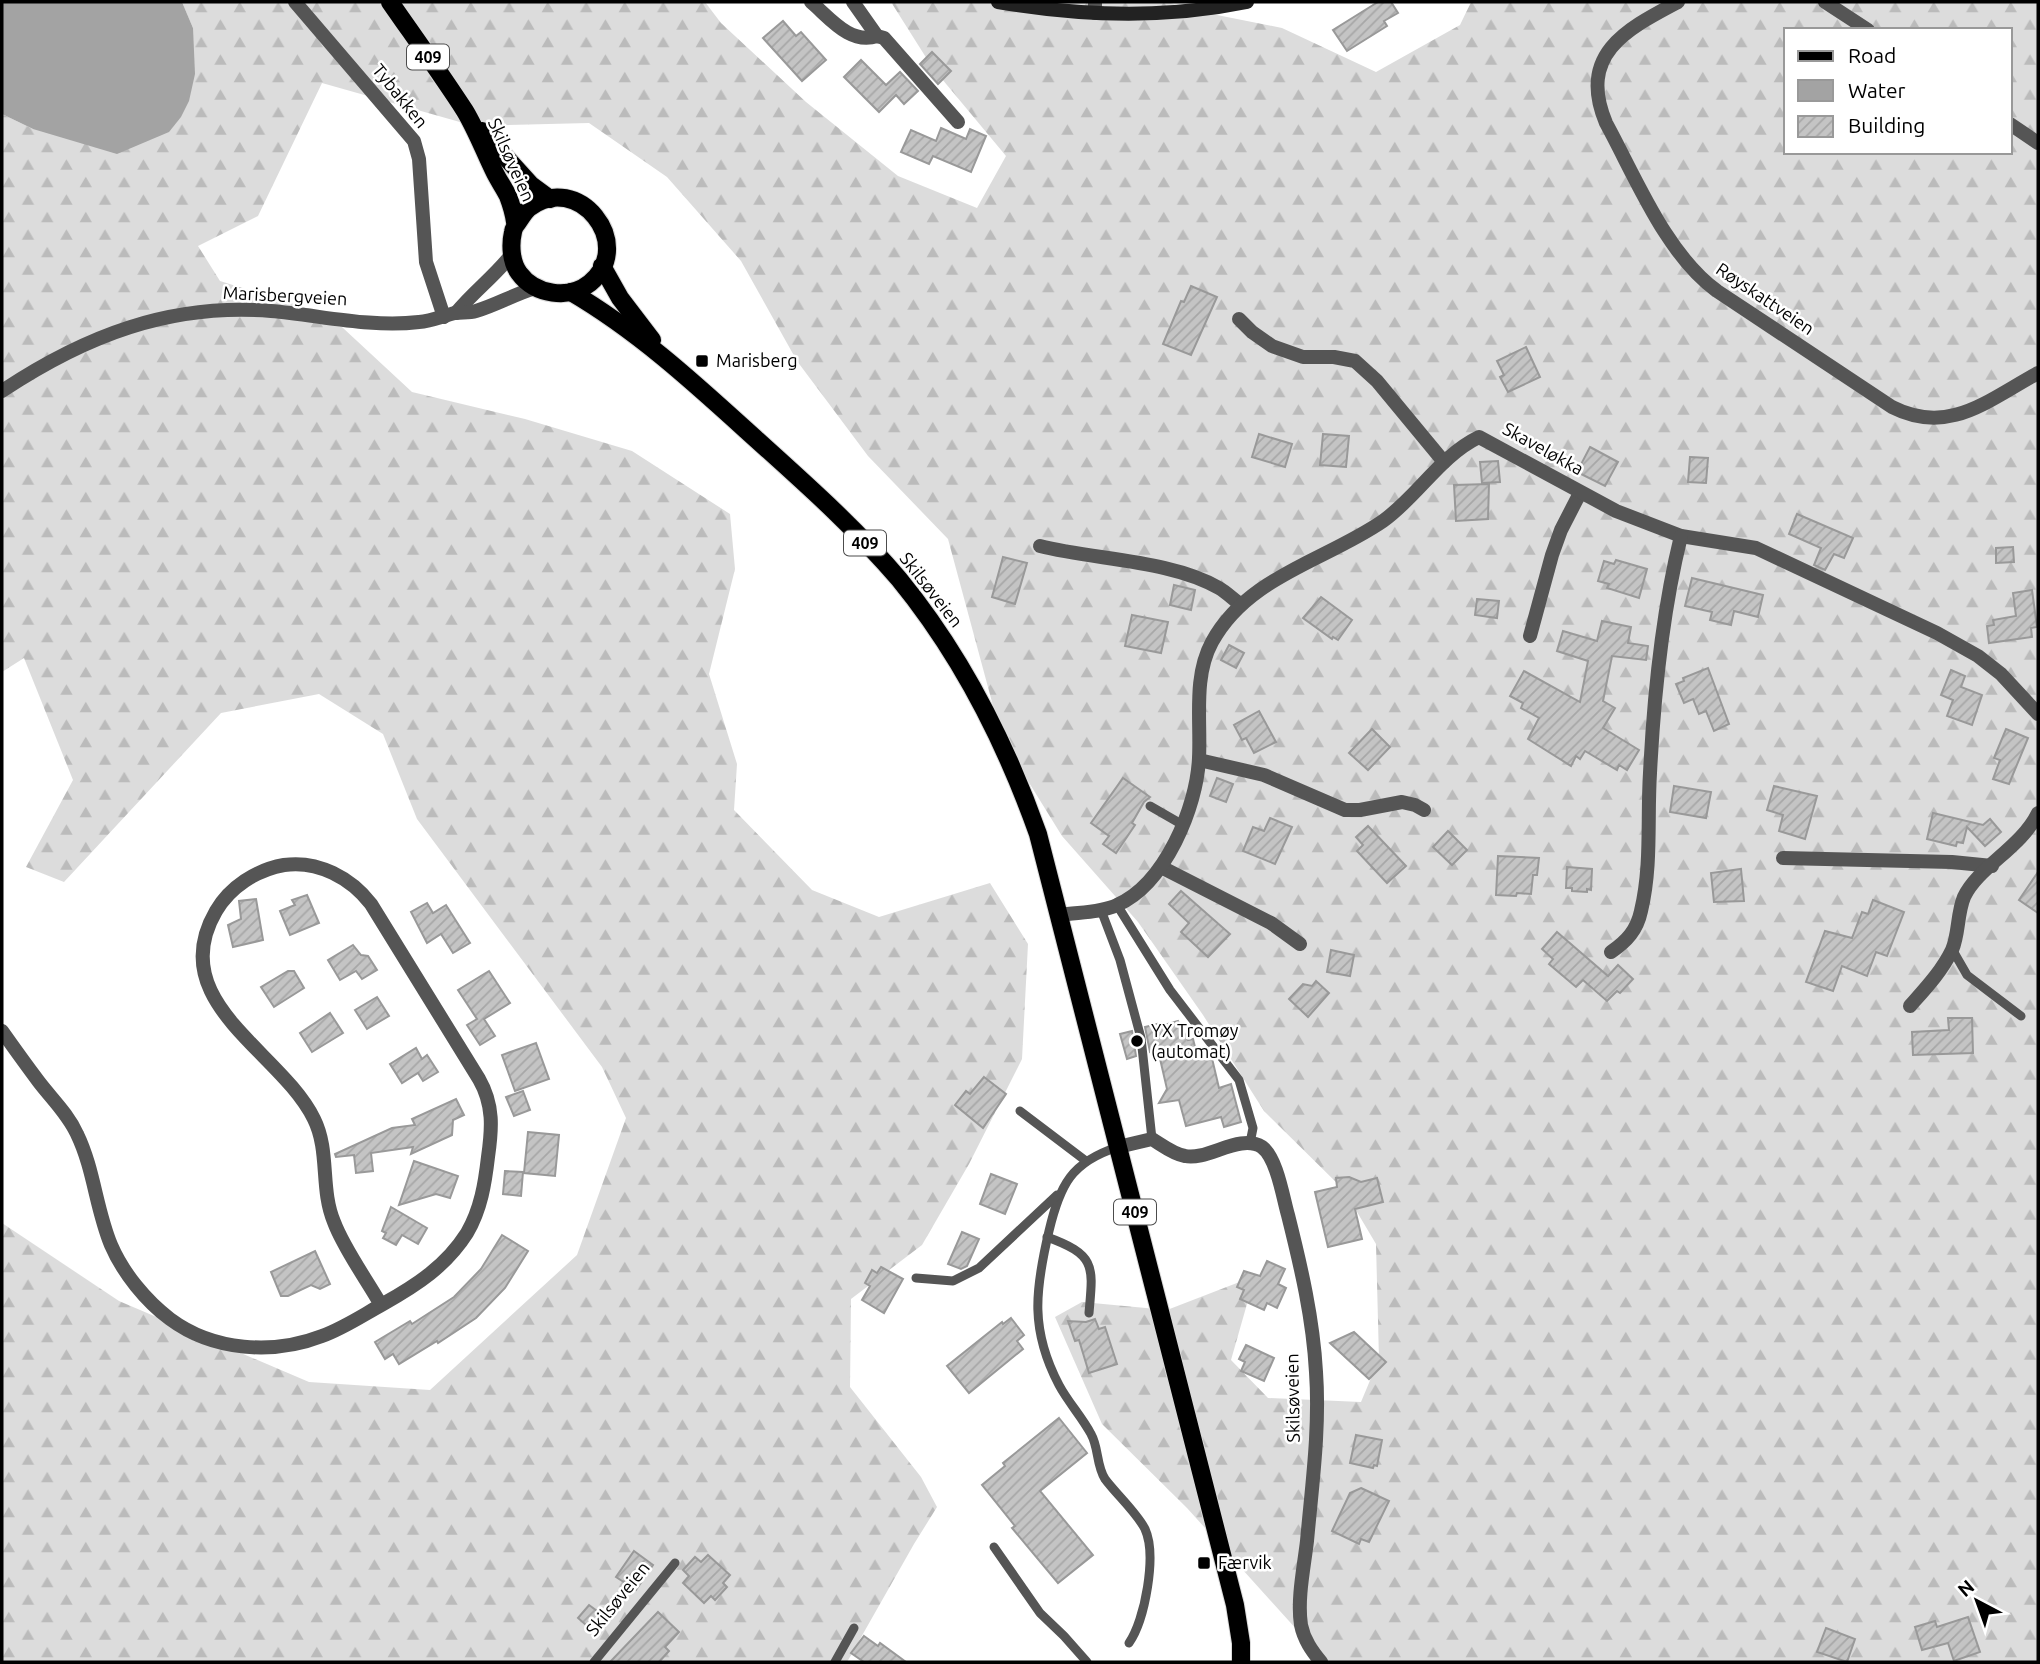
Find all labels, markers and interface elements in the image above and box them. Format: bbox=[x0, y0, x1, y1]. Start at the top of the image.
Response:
legend bbox=[1784, 28, 2012, 154]
text: Road bbox=[1848, 43, 1896, 67]
road number: 409 bbox=[407, 44, 449, 69]
street label: Tybakken bbox=[369, 59, 433, 131]
text: Water bbox=[1848, 78, 1906, 102]
text: Building bbox=[1848, 113, 1925, 137]
street label: Skilsøveien bbox=[485, 115, 539, 204]
street label: Røyskattveien bbox=[1713, 258, 1818, 338]
street label: Marisbergveien bbox=[222, 282, 348, 308]
place label: Marisberg bbox=[716, 350, 798, 370]
marker: Marisberg bbox=[694, 353, 710, 369]
street label: Skaveløkka bbox=[1500, 418, 1587, 478]
road number: 409 bbox=[844, 530, 886, 556]
street label: Skilsøveien bbox=[896, 548, 967, 631]
place label: YX Tromøy (automat) bbox=[1151, 1020, 1239, 1062]
marker: YX Tromøy (automat) bbox=[1129, 1033, 1145, 1049]
road number: 409 bbox=[1114, 1200, 1156, 1224]
street label: Skilsøveien bbox=[1281, 1353, 1303, 1443]
place label: Færvik bbox=[1218, 1552, 1272, 1572]
marker: Færvik bbox=[1196, 1555, 1212, 1571]
street label: Skilsøveien bbox=[581, 1557, 653, 1639]
north arrow bbox=[1942, 1566, 2012, 1636]
text: N bbox=[1953, 1575, 1978, 1601]

